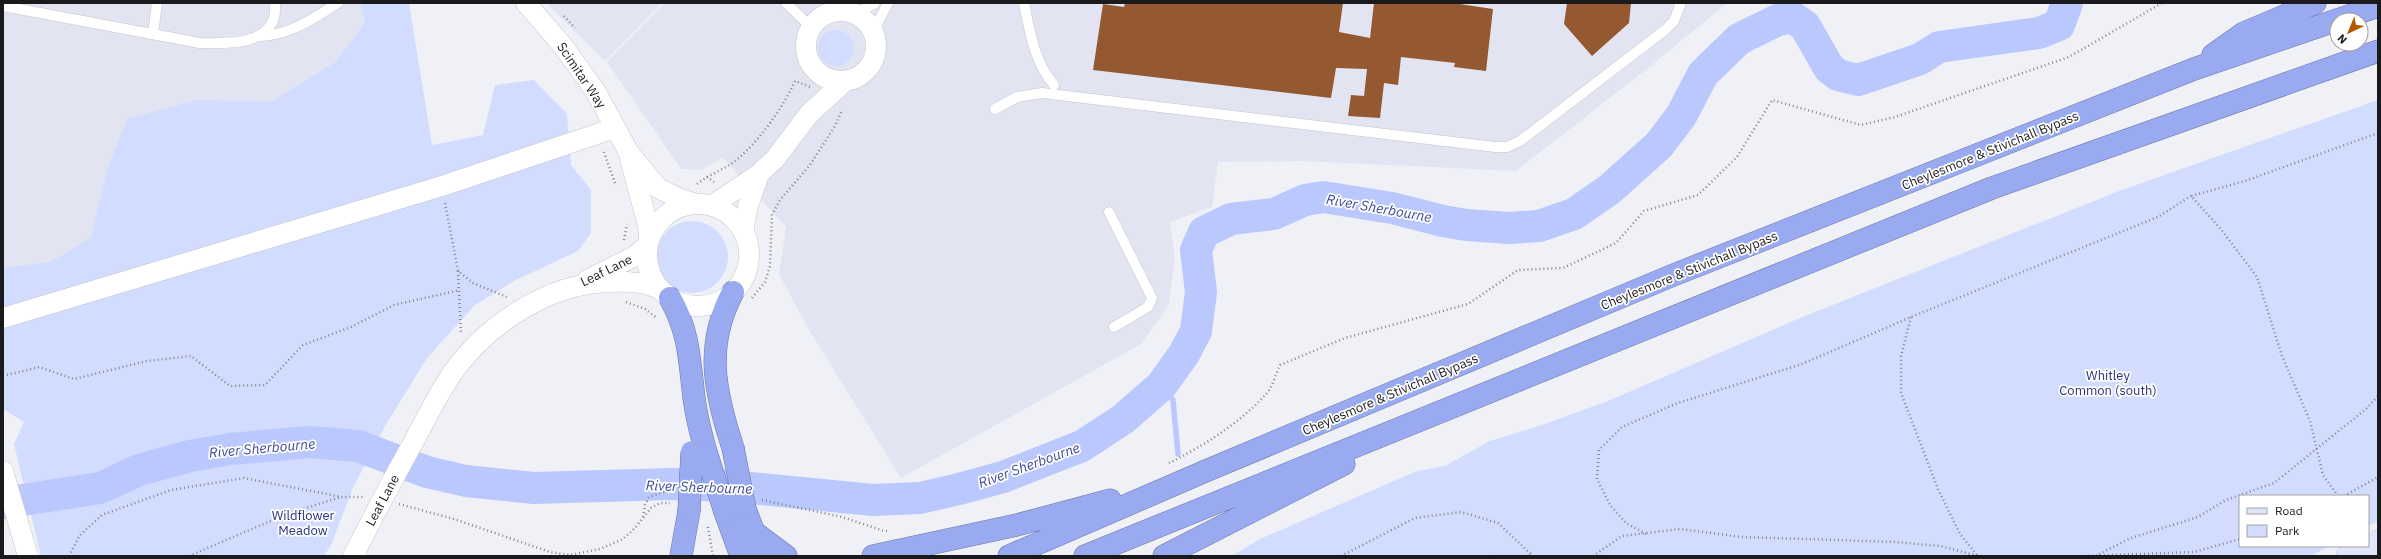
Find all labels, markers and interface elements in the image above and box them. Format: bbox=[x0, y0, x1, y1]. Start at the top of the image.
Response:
north arrow bbox=[2329, 12, 2369, 52]
text: N bbox=[2334, 31, 2350, 47]
street label: Scimitar Way bbox=[553, 39, 610, 112]
street label: Cheylesmore & Stivichall Bypass bbox=[1899, 107, 2081, 194]
water label: River Sherbourne bbox=[1325, 190, 1433, 226]
street label: Cheylesmore & Stivichall Bypass bbox=[1598, 227, 1780, 314]
street label: Leaf Lane bbox=[577, 251, 635, 290]
street label: Cheylesmore & Stivichall Bypass bbox=[1300, 350, 1481, 439]
park label: Whitley Common (south) bbox=[2059, 367, 2157, 399]
water label: River Sherbourne bbox=[208, 434, 316, 462]
water label: River Sherbourne bbox=[976, 438, 1082, 492]
street label: Leaf Lane bbox=[362, 472, 403, 529]
water label: River Sherbourne bbox=[645, 476, 753, 498]
legend bbox=[2239, 495, 2369, 547]
text: Road bbox=[2275, 503, 2303, 518]
park label: Wildflower Meadow bbox=[272, 507, 335, 539]
text: Park bbox=[2275, 523, 2300, 538]

